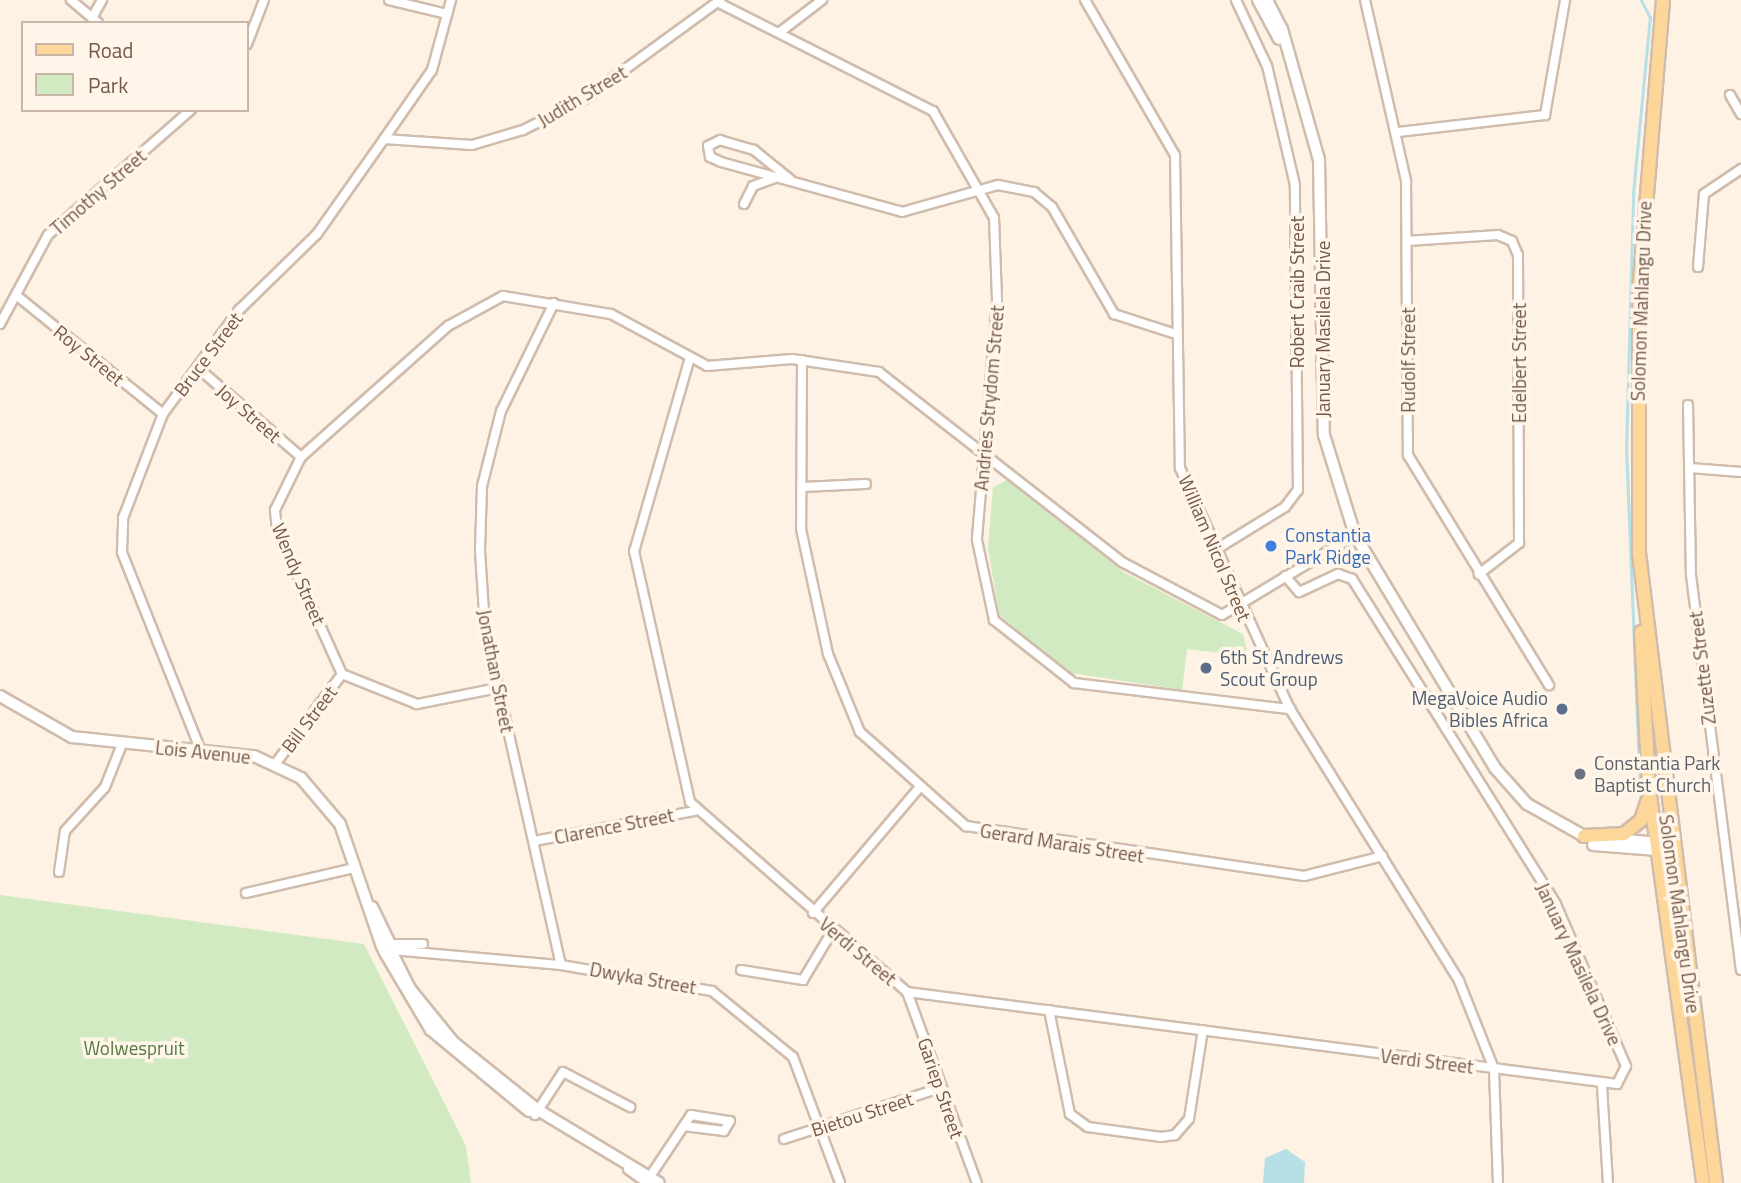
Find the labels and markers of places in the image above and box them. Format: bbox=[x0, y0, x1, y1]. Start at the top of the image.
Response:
place label: Constantia Park Ridge bbox=[1285, 524, 1371, 568]
marker: Constantia Park Ridge bbox=[1263, 538, 1279, 554]
place label: 6th St Andrews Scout Group bbox=[1220, 646, 1343, 690]
marker: 6th St Andrews Scout Group bbox=[1198, 660, 1214, 676]
place label: MegaVoice Audio Bibles Africa bbox=[1411, 687, 1548, 731]
marker: MegaVoice Audio Bibles Africa bbox=[1554, 701, 1570, 717]
place label: Constantia Park Baptist Church bbox=[1594, 752, 1720, 796]
marker: Constantia Park Baptist Church bbox=[1572, 766, 1588, 782]

